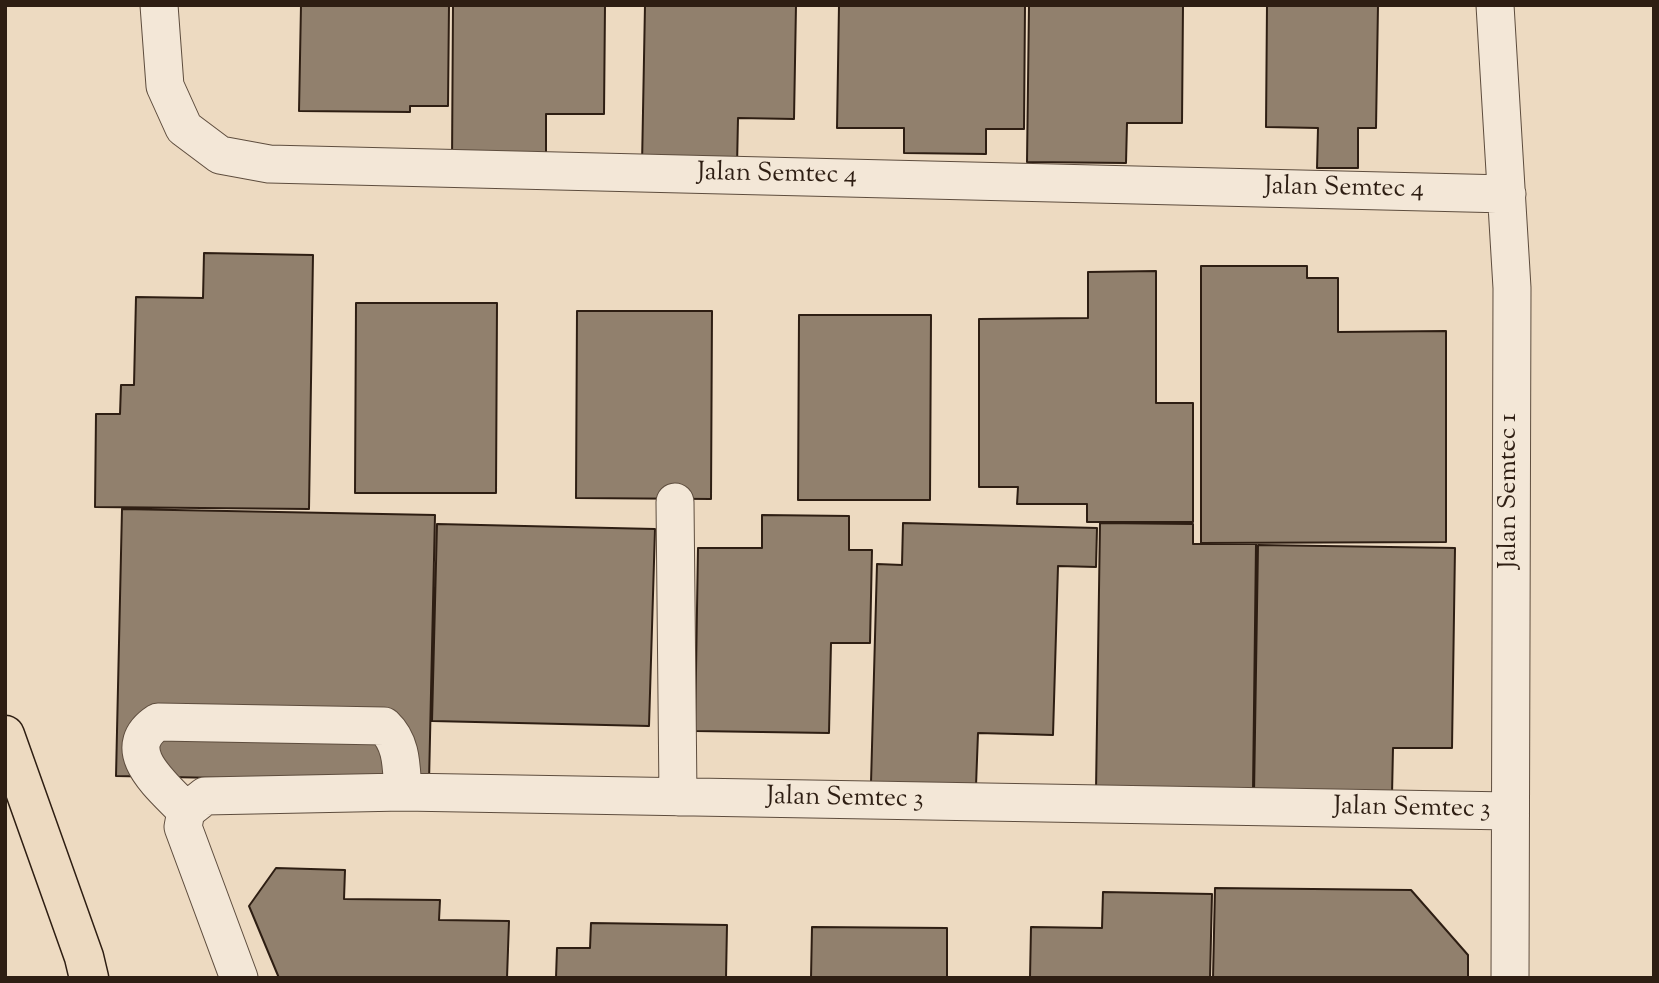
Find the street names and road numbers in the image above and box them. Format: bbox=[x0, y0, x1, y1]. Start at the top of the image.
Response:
street label: Jalan Semtec 4 bbox=[697, 159, 857, 193]
street label: Jalan Semtec 4 bbox=[1264, 173, 1424, 207]
street label: Jalan Semtec 1 bbox=[1495, 413, 1527, 569]
street label: Jalan Semtec 3 bbox=[766, 783, 924, 817]
street label: Jalan Semtec 3 bbox=[1333, 793, 1491, 827]

